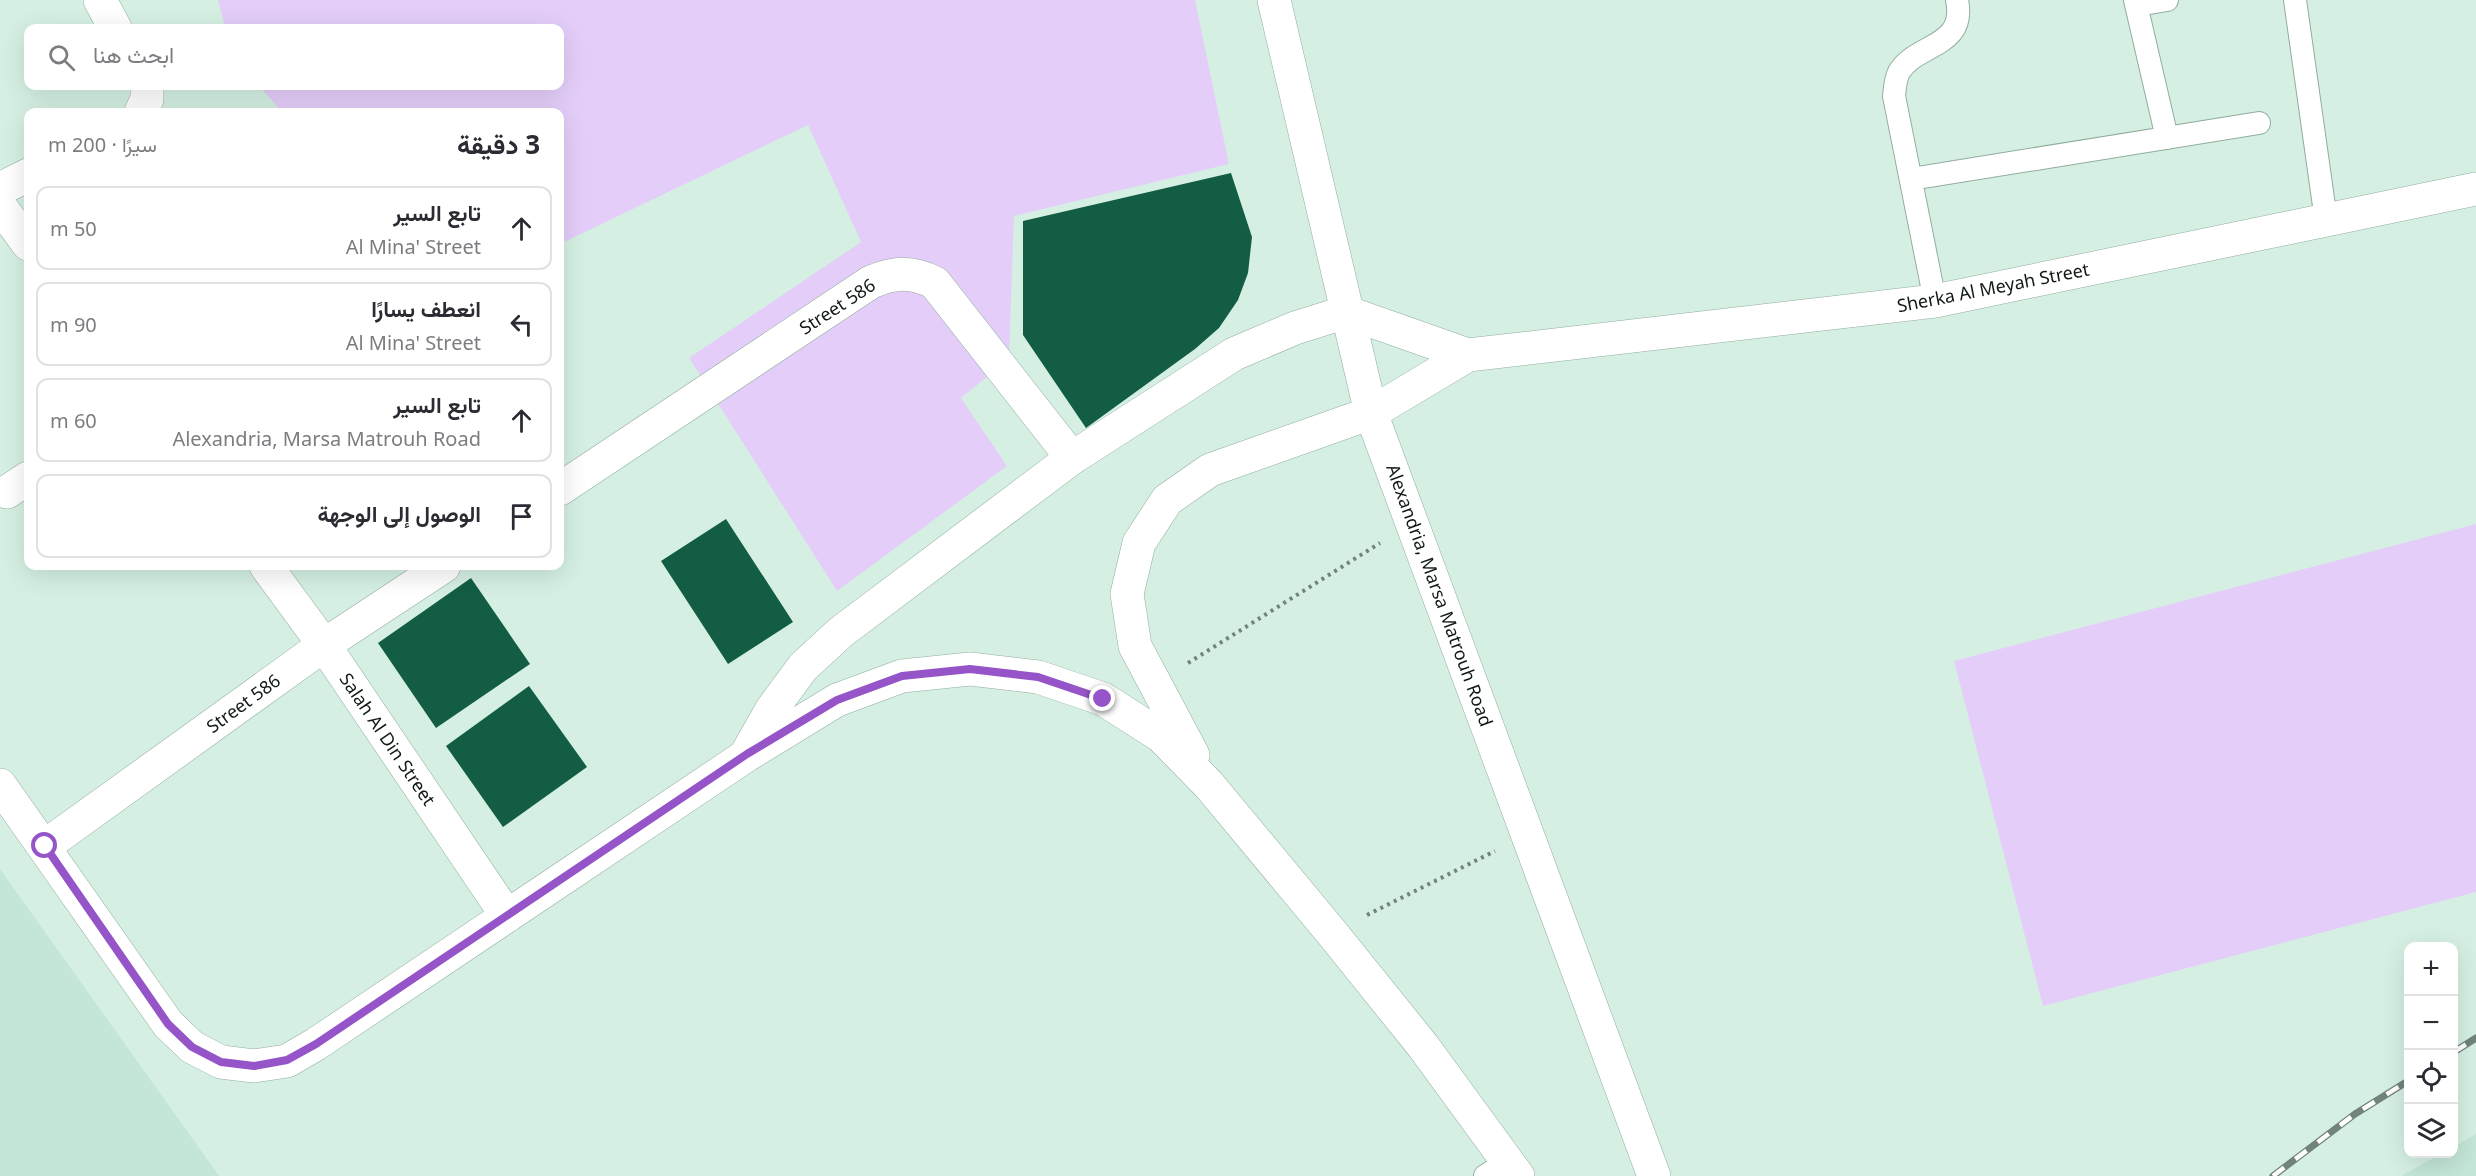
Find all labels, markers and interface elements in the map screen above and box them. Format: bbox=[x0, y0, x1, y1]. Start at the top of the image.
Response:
search box bbox=[24, 24, 564, 90]
text: ابحث هنا bbox=[93, 39, 174, 69]
icon: search bbox=[45, 41, 78, 74]
text: 3 دقيقة bbox=[457, 126, 540, 162]
text: سيرًا · 200 m bbox=[48, 131, 157, 158]
text: تابع السير bbox=[393, 197, 481, 227]
icon: ahead bbox=[505, 212, 538, 245]
text: 50 m bbox=[50, 215, 97, 242]
text: Al Mina' Street bbox=[346, 233, 481, 260]
street label: Sherka Al Meyah Street bbox=[1895, 256, 2092, 317]
street label: Street 586 bbox=[794, 273, 880, 339]
text: انعطف يسارًا bbox=[371, 293, 481, 323]
icon: left bbox=[505, 308, 538, 341]
text: 90 m bbox=[50, 311, 97, 338]
text: Al Mina' Street bbox=[346, 329, 481, 356]
text: تابع السير bbox=[393, 389, 481, 419]
icon: ahead bbox=[505, 404, 538, 437]
text: 60 m bbox=[50, 407, 97, 434]
text: Alexandria, Marsa Matrouh Road bbox=[172, 425, 481, 452]
street label: Alexandria, Marsa Matrouh Road bbox=[1381, 460, 1499, 730]
text: الوصول إلى الوجهة bbox=[317, 498, 481, 528]
icon: arrive bbox=[505, 500, 538, 533]
street label: Street 586 bbox=[201, 668, 285, 738]
street label: Salah Al Din Street bbox=[335, 668, 442, 810]
route end bbox=[1089, 685, 1115, 711]
route start bbox=[31, 832, 57, 858]
map controls bbox=[2404, 942, 2458, 1158]
button: + bbox=[2404, 942, 2458, 996]
button: − bbox=[2404, 996, 2458, 1050]
button: locate bbox=[2404, 1050, 2458, 1104]
button: layers bbox=[2404, 1104, 2458, 1158]

